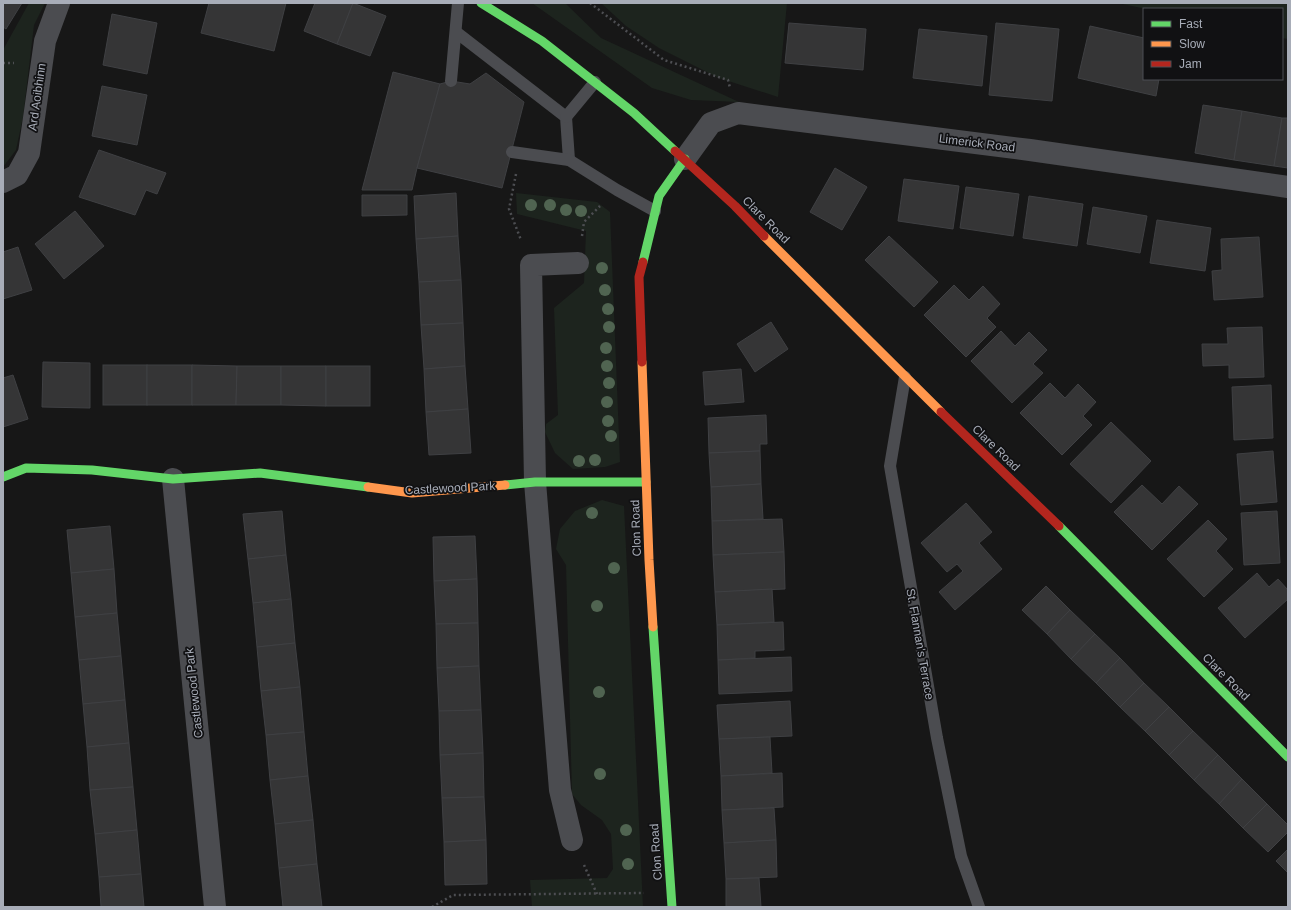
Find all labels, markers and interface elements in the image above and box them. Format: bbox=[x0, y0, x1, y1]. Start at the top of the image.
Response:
legend bbox=[1143, 8, 1283, 80]
text: Fast bbox=[1179, 17, 1203, 31]
text: Slow bbox=[1179, 37, 1205, 51]
text: Jam bbox=[1179, 57, 1202, 71]
street label: Ard Aoibhinn bbox=[25, 62, 49, 132]
street label: Limerick Road bbox=[938, 131, 1016, 155]
street label: Clare Road bbox=[740, 194, 792, 246]
street label: Clare Road bbox=[969, 422, 1023, 474]
street label: Castlewood Park bbox=[404, 479, 497, 497]
street label: Clon Road bbox=[628, 499, 644, 557]
street label: St. Flannan's Terrace bbox=[903, 587, 937, 701]
street label: Castlewood Park bbox=[182, 646, 206, 739]
street label: Clare Road bbox=[1200, 651, 1252, 703]
street label: Clon Road bbox=[647, 823, 665, 881]

